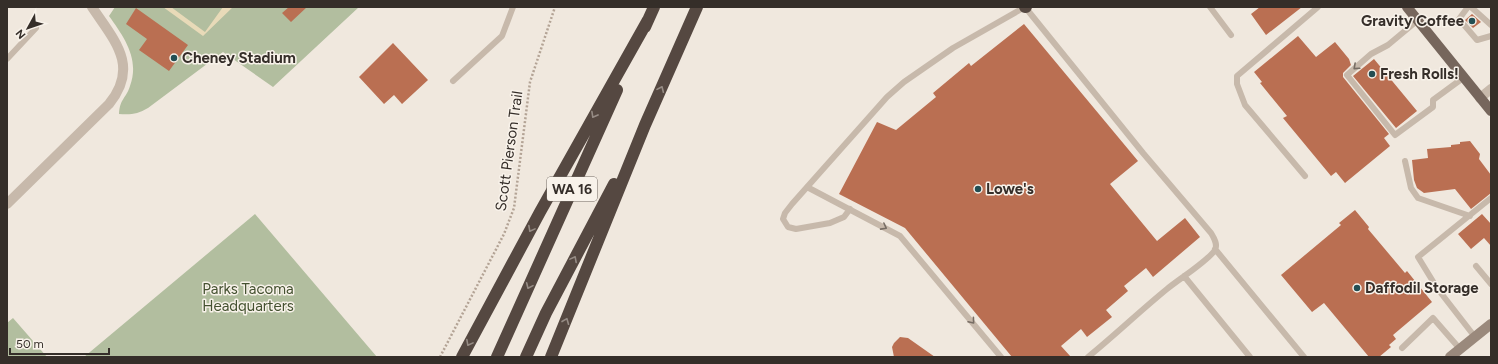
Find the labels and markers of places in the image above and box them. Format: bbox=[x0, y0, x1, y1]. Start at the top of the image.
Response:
place label: Gravity Coffee bbox=[1361, 12, 1465, 30]
marker: Gravity Coffee bbox=[1467, 16, 1477, 26]
place label: Cheney Stadium bbox=[182, 49, 296, 67]
marker: Cheney Stadium bbox=[169, 53, 179, 63]
place label: Fresh Rolls! bbox=[1380, 65, 1459, 83]
marker: Fresh Rolls! bbox=[1367, 69, 1377, 79]
place label: Lowe's bbox=[986, 180, 1034, 198]
marker: Lowe's bbox=[973, 184, 983, 194]
place label: Daffodil Storage bbox=[1365, 279, 1479, 297]
marker: Daffodil Storage bbox=[1352, 283, 1362, 293]

